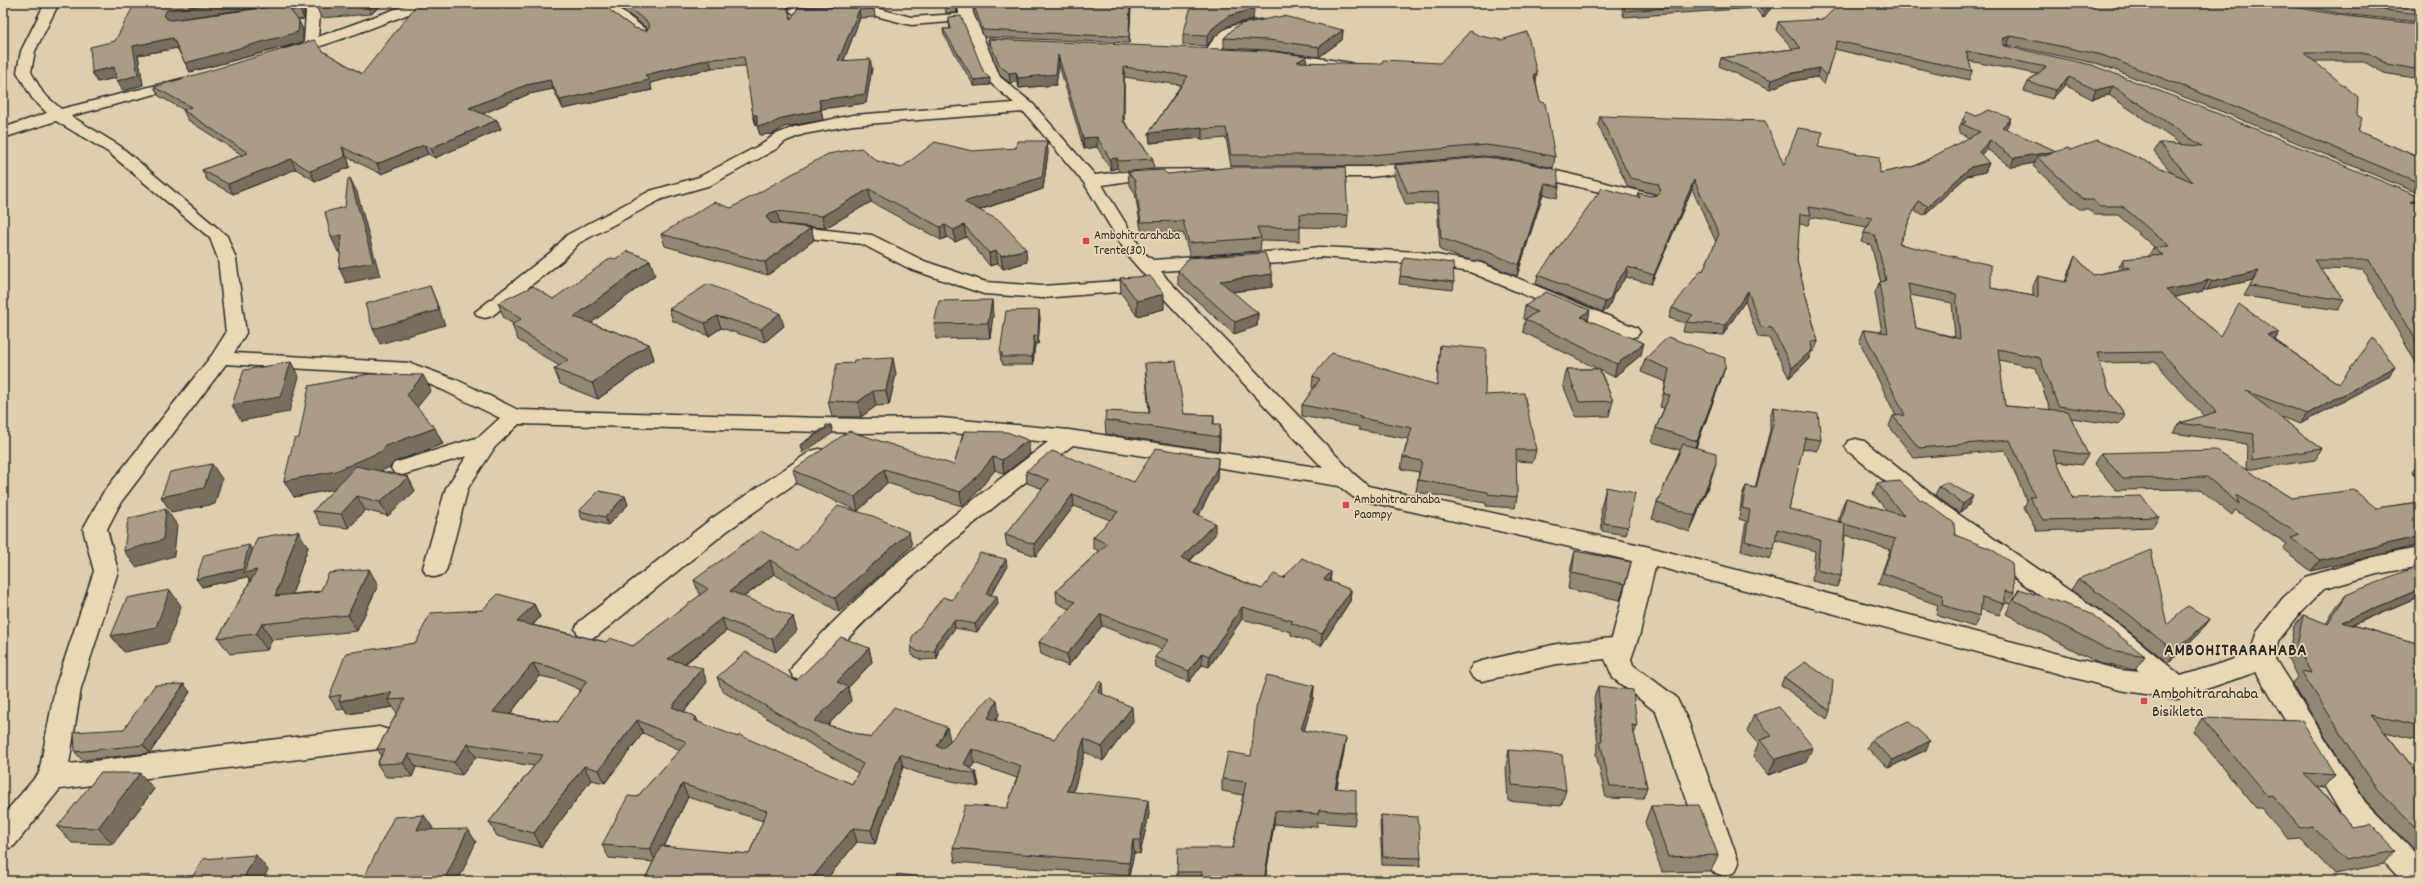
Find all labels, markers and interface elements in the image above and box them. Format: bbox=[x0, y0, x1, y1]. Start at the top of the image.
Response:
place label: Ambohitrarahaba Trente(30) bbox=[1094, 227, 1181, 261]
marker: Ambohitrarahaba Trente(30) bbox=[1081, 236, 1091, 246]
place label: Ambohitrarahaba Paompy bbox=[1354, 491, 1441, 525]
marker: Ambohitrarahaba Paompy bbox=[1341, 500, 1351, 510]
district label: AMBOHITRARAHABA bbox=[2164, 640, 2308, 664]
place label: Ambohitrarahaba Bisikleta bbox=[2152, 683, 2259, 724]
marker: Ambohitrarahaba Bisikleta bbox=[2139, 696, 2149, 706]

